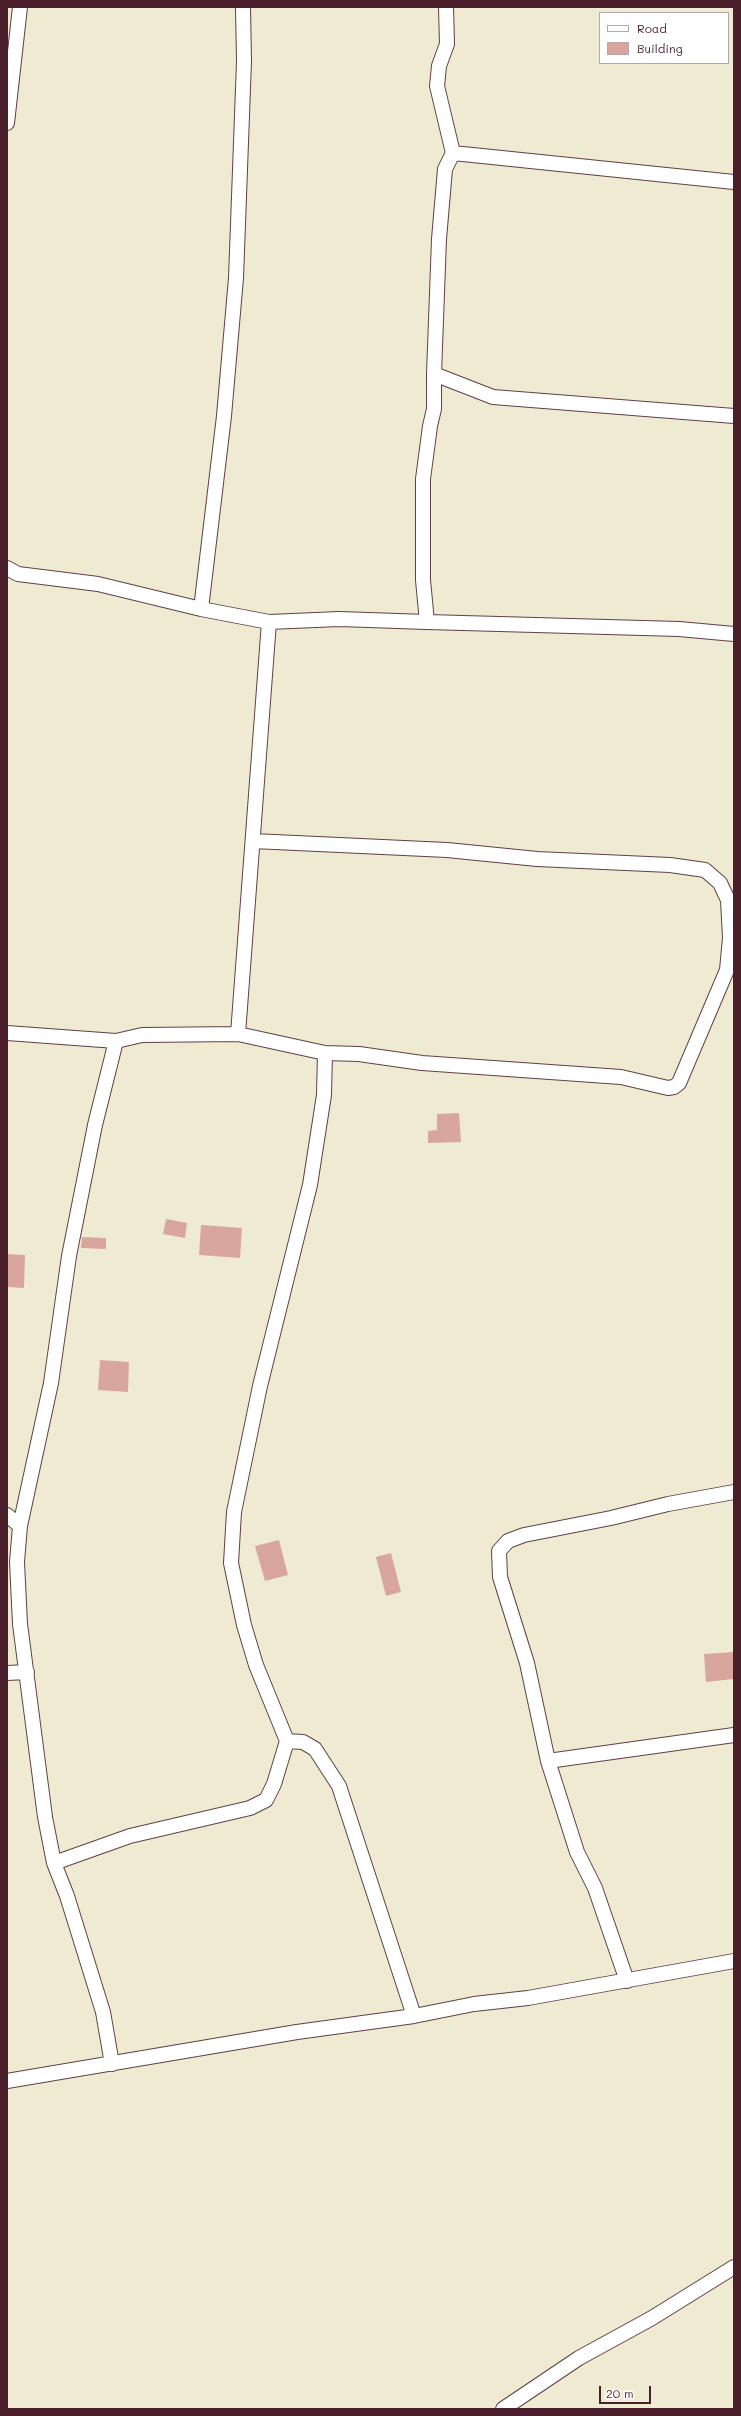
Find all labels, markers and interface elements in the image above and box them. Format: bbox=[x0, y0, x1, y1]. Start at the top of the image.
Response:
legend bbox=[599, 12, 729, 64]
text: Road bbox=[637, 20, 667, 36]
text: Building bbox=[637, 40, 683, 56]
scale bar bbox=[601, 2378, 653, 2404]
text: 20 m bbox=[606, 2385, 634, 2401]

